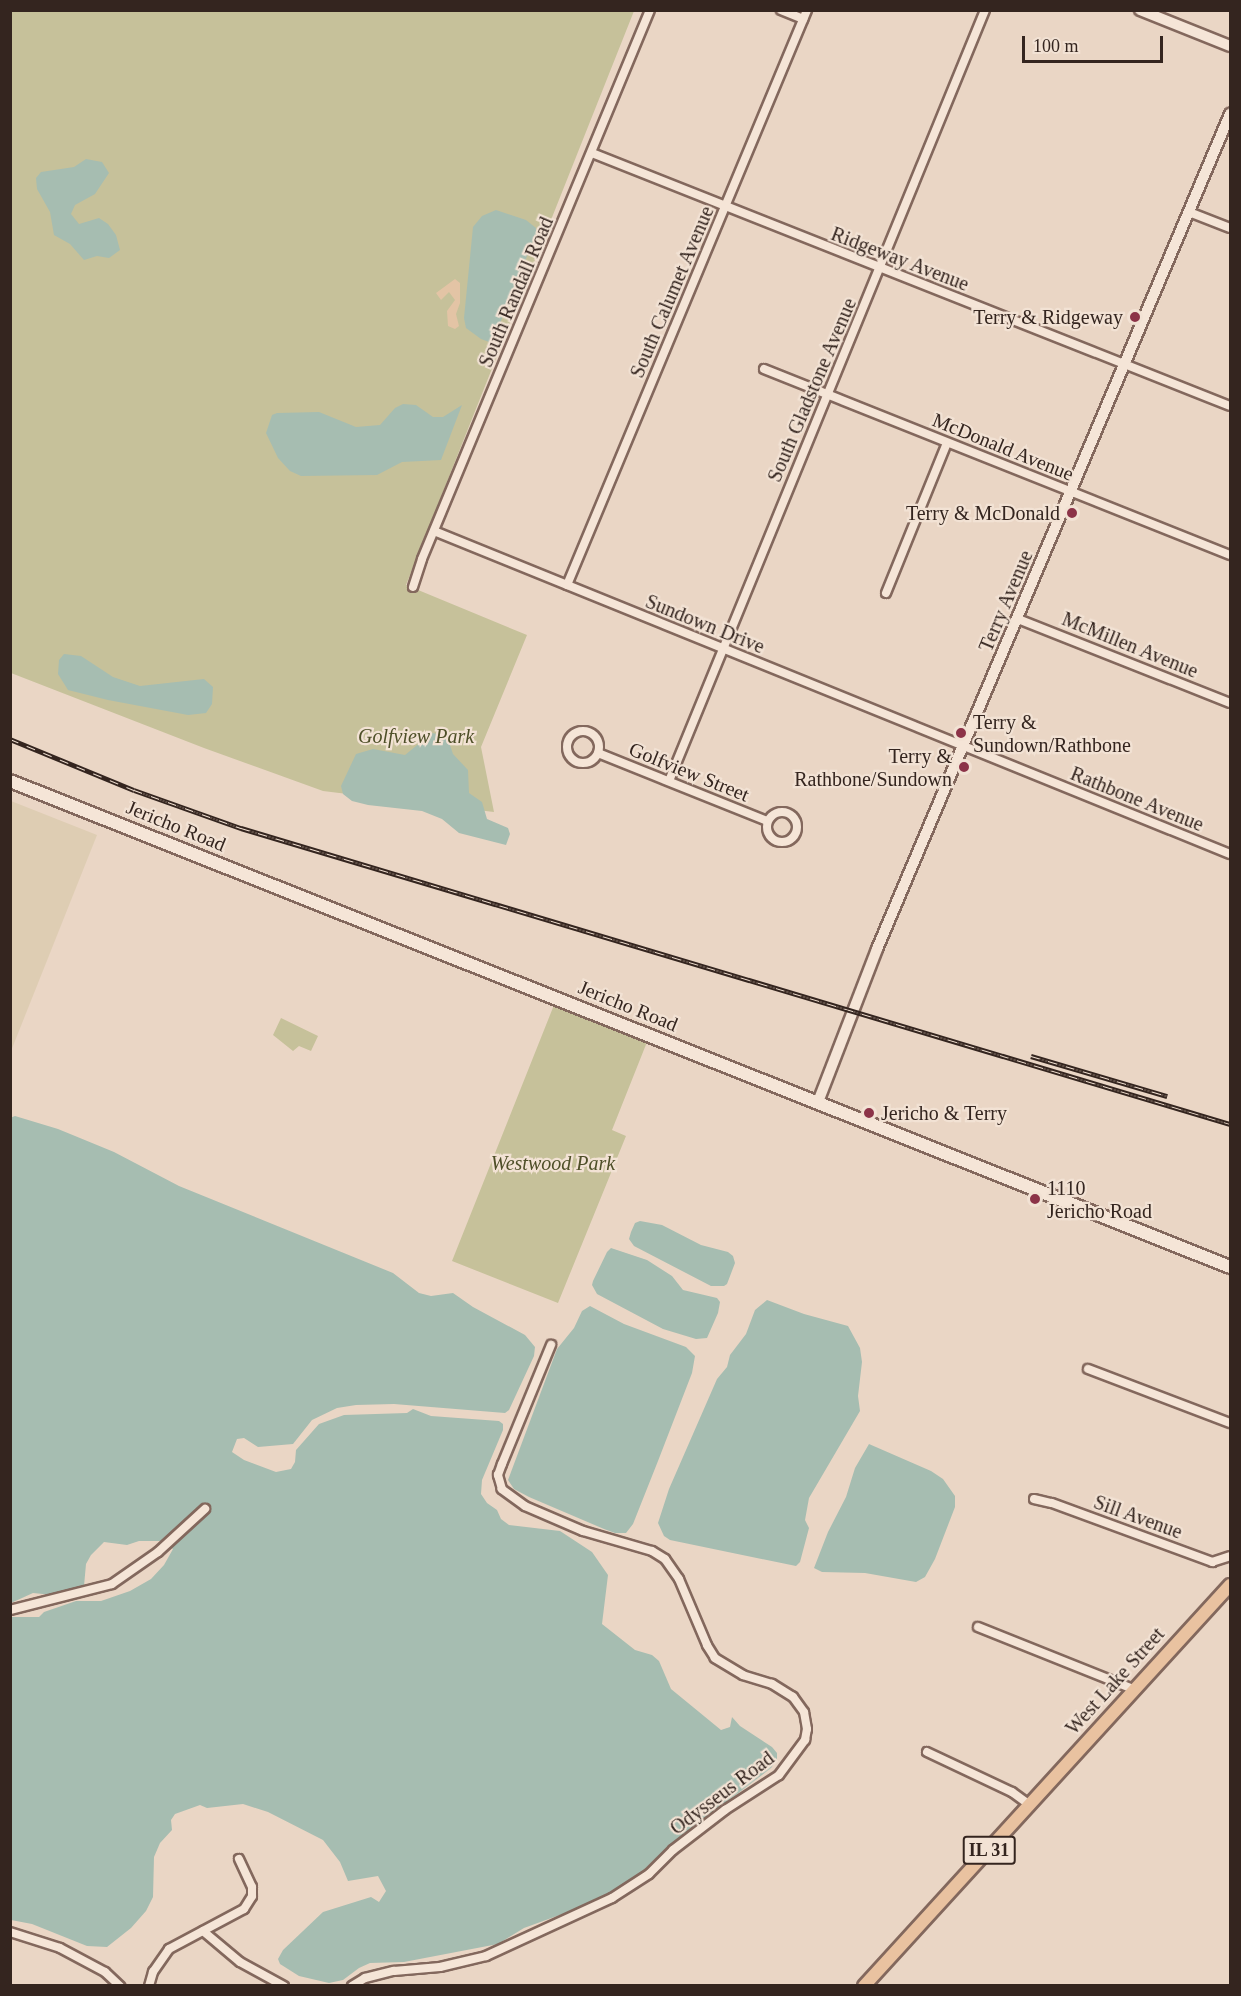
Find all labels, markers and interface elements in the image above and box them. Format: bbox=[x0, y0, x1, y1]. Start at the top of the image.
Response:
scale bar bbox=[1025, 24, 1166, 62]
text: 100 m bbox=[1033, 36, 1079, 56]
street label: South Calumet Avenue bbox=[625, 202, 719, 382]
street label: South Randall Road bbox=[473, 213, 559, 371]
street label: Ridgeway Avenue bbox=[827, 221, 973, 297]
street label: South Gladstone Avenue bbox=[762, 294, 862, 486]
place label: Terry & Ridgeway bbox=[973, 305, 1123, 329]
marker: Terry & Ridgeway bbox=[1128, 310, 1142, 324]
street label: McDonald Avenue bbox=[928, 408, 1078, 486]
place label: Terry & McDonald bbox=[906, 501, 1060, 525]
marker: Terry & McDonald bbox=[1065, 506, 1079, 520]
street label: Terry Avenue bbox=[974, 546, 1038, 656]
street label: Sundown Drive bbox=[642, 589, 768, 659]
street label: McMillen Avenue bbox=[1058, 607, 1202, 683]
place label: Terry & Sundown/Rathbone bbox=[973, 710, 1131, 757]
park label: Golfview Park bbox=[358, 724, 474, 748]
marker: Terry & Sundown/Rathbone bbox=[954, 726, 968, 740]
street label: Golfview Street bbox=[626, 737, 752, 807]
place label: Terry & Rathbone/Sundown bbox=[794, 744, 952, 791]
marker: Terry & Rathbone/Sundown bbox=[957, 760, 971, 774]
street label: Rathbone Avenue bbox=[1067, 761, 1207, 837]
street label: Jericho Road bbox=[123, 795, 229, 857]
street label: Jericho Road bbox=[575, 975, 681, 1037]
place label: Jericho & Terry bbox=[881, 1101, 1007, 1125]
marker: Jericho & Terry bbox=[862, 1106, 876, 1120]
park label: Westwood Park bbox=[491, 1151, 615, 1175]
place label: 1110 Jericho Road bbox=[1047, 1176, 1152, 1223]
marker: 1110 Jericho Road bbox=[1028, 1192, 1042, 1206]
street label: Sill Avenue bbox=[1090, 1490, 1186, 1544]
street label: West Lake Street bbox=[1061, 1622, 1169, 1740]
street label: Odysseus Road bbox=[665, 1746, 779, 1840]
road number: IL 31 bbox=[962, 1835, 1016, 1865]

